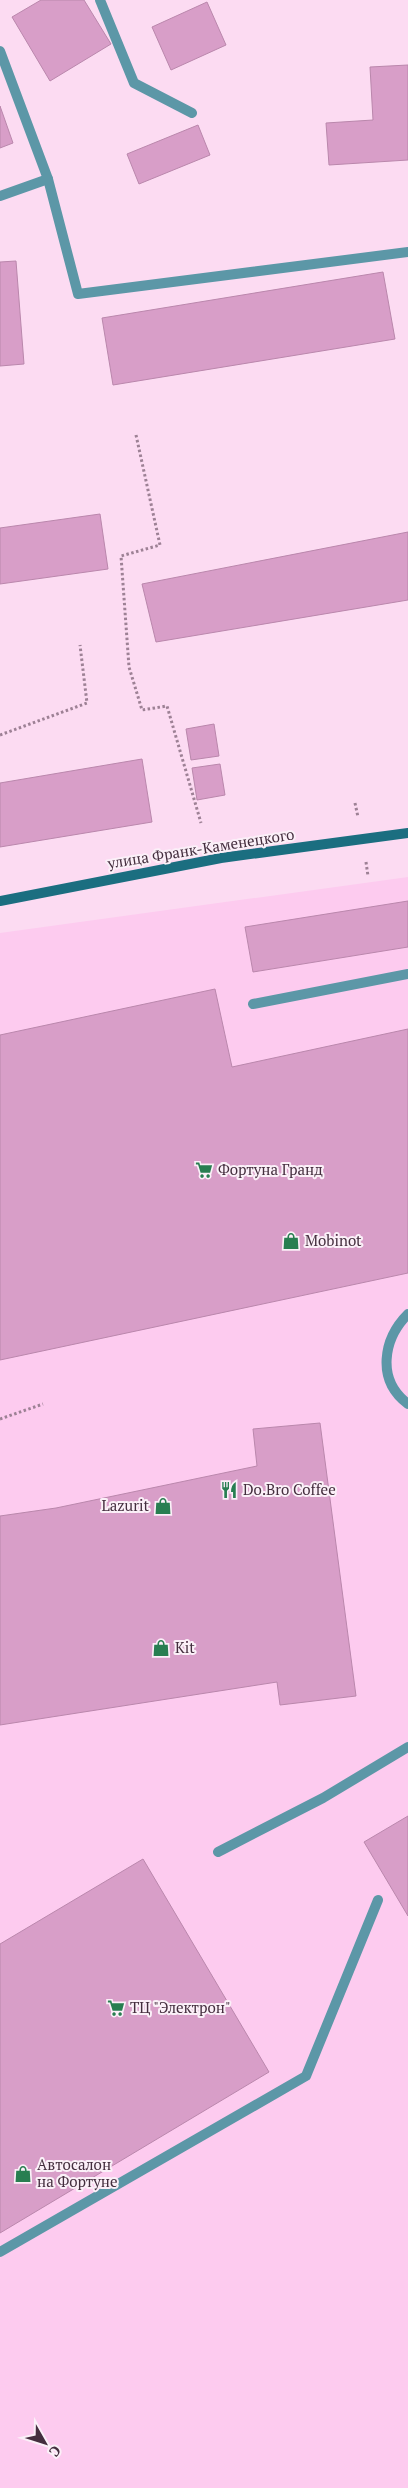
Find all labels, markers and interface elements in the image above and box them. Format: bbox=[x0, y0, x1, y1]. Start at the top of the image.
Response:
street label: улица Франк-Каменецкого bbox=[105, 823, 296, 873]
place label: Фортуна Гранд bbox=[218, 1159, 323, 1179]
supermarket icon: Фортуна Гранд bbox=[194, 1160, 214, 1180]
place label: Mobinot bbox=[305, 1230, 362, 1250]
shop icon: Mobinot bbox=[281, 1231, 301, 1251]
place label: Do.Bro Coffee bbox=[243, 1479, 336, 1499]
restaurant icon: Do.Bro Coffee bbox=[219, 1480, 239, 1500]
place label: Lazurit bbox=[101, 1495, 149, 1515]
shop icon: Lazurit bbox=[153, 1496, 173, 1516]
place label: Kit bbox=[175, 1637, 195, 1657]
shop icon: Kit bbox=[151, 1638, 171, 1658]
place label: ТЦ "Электрон" bbox=[130, 1997, 231, 2017]
supermarket icon: ТЦ "Электрон" bbox=[106, 1998, 126, 2018]
place label: Автосалон на Фортуне bbox=[37, 2154, 117, 2191]
shop icon: Автосалон на Фортуне bbox=[13, 2164, 33, 2184]
north arrow bbox=[20, 2418, 70, 2468]
text: С bbox=[45, 2442, 66, 2461]

